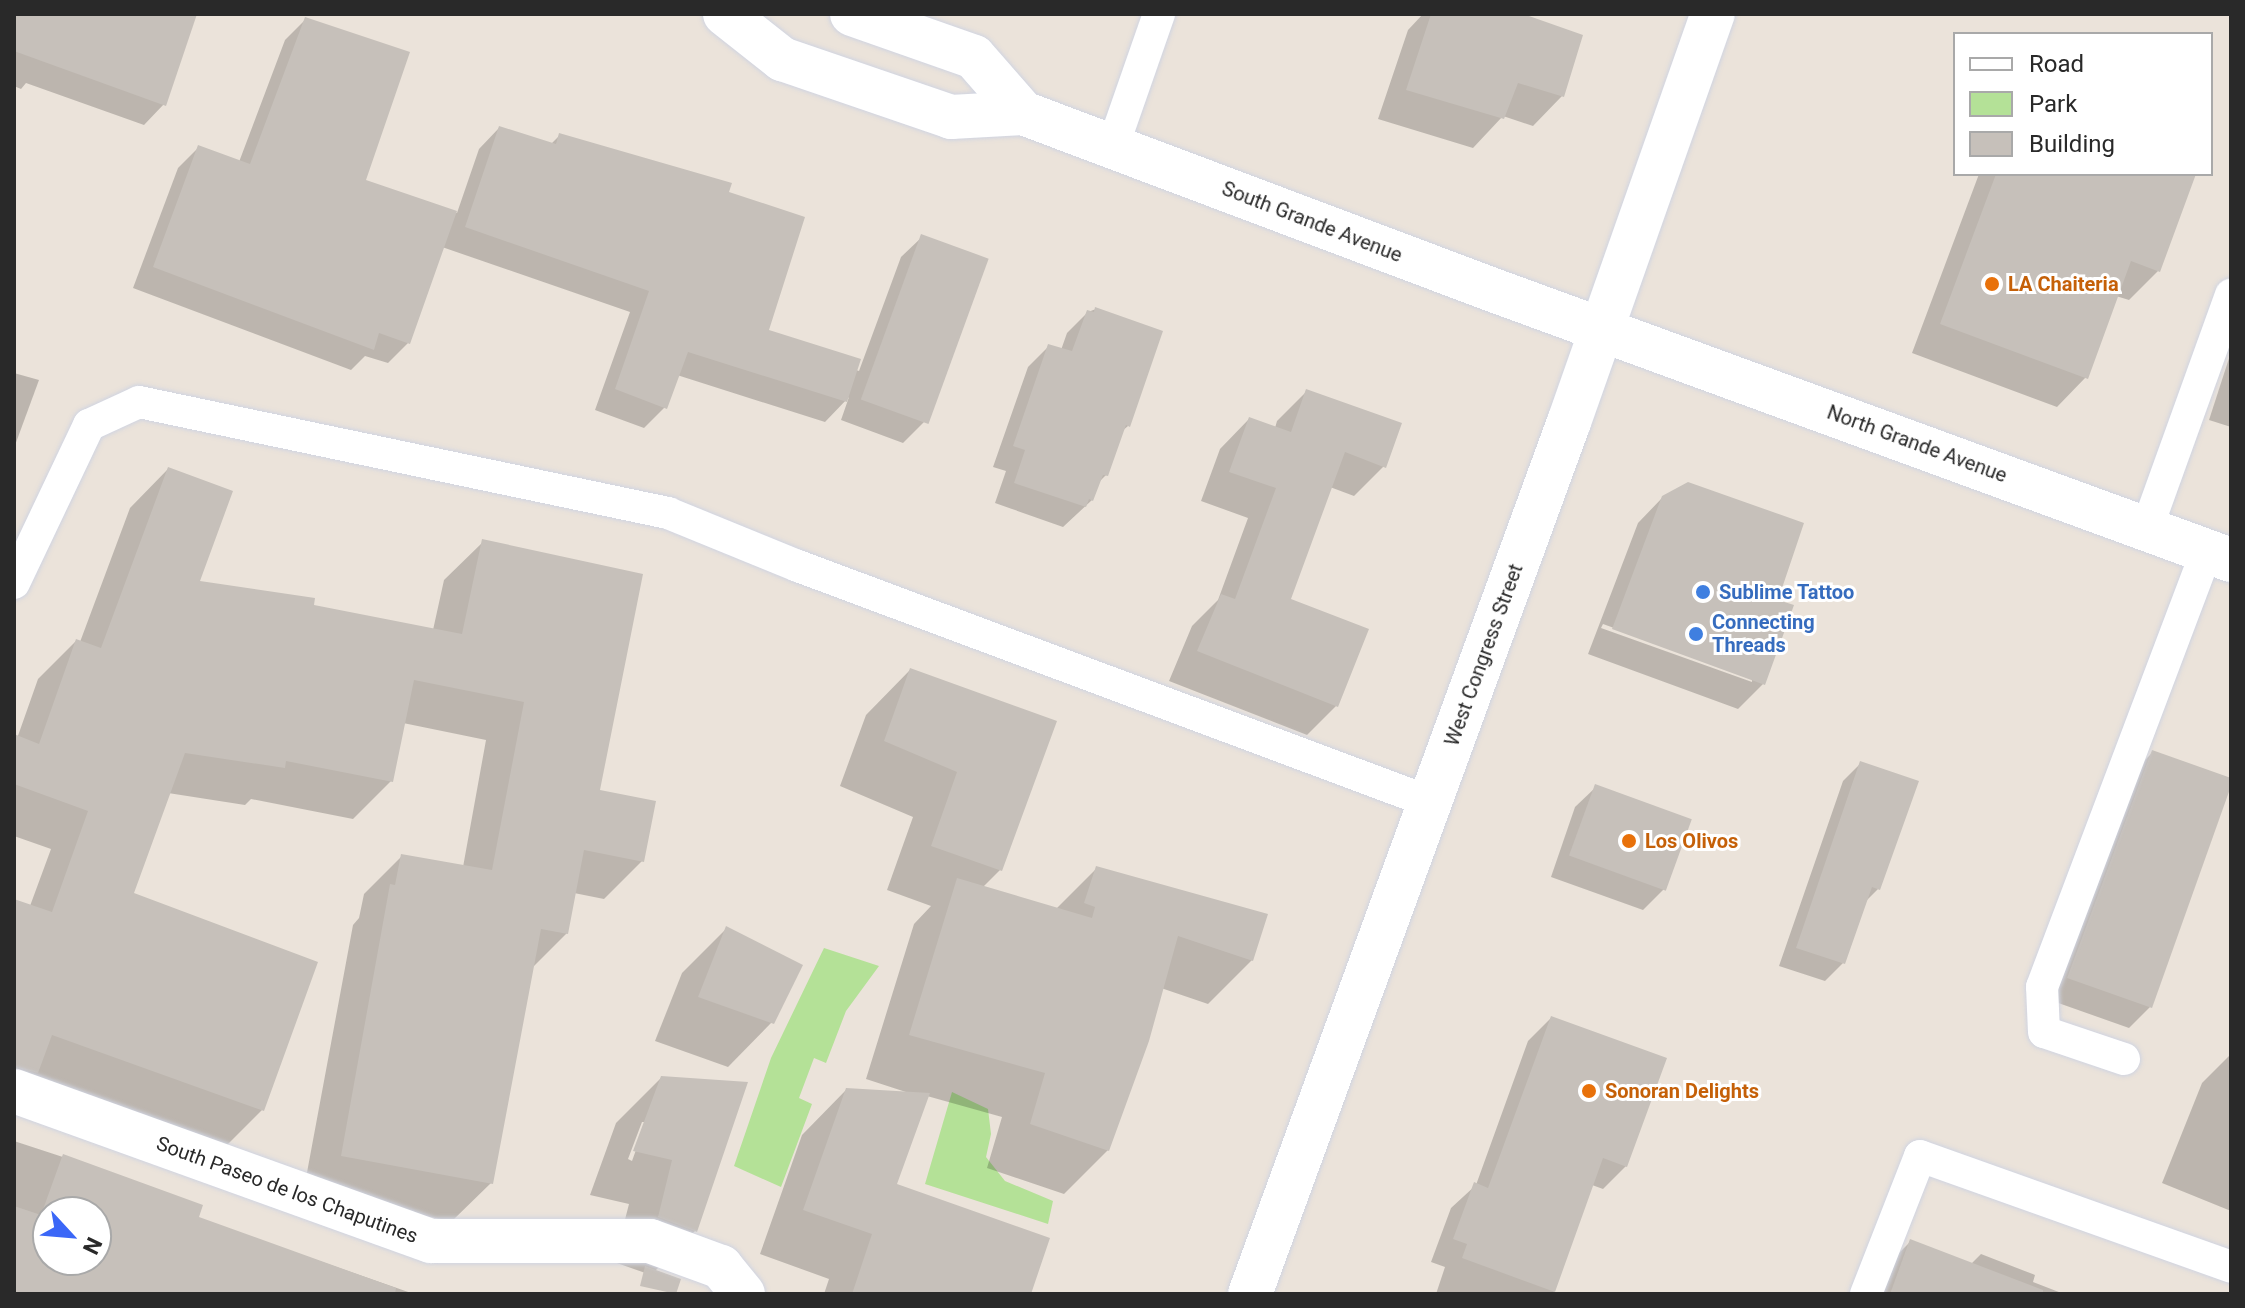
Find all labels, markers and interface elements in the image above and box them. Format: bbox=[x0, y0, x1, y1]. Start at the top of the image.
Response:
legend bbox=[1953, 32, 2213, 176]
text: Road bbox=[2029, 50, 2084, 78]
text: Park bbox=[2029, 90, 2077, 118]
text: Building bbox=[2029, 130, 2115, 158]
street label: South Grande Avenue bbox=[1219, 177, 1405, 267]
place label: LA Chaiteria bbox=[2008, 272, 2119, 296]
marker: LA Chaiteria bbox=[1983, 275, 2001, 293]
street label: North Grande Avenue bbox=[1824, 400, 2010, 488]
street label: West Congress Street bbox=[1440, 561, 1528, 749]
place label: Sublime Tattoo bbox=[1719, 580, 1855, 604]
marker: Sublime Tattoo bbox=[1694, 583, 1712, 601]
place label: Connecting Threads bbox=[1712, 610, 1815, 657]
marker: Connecting Threads bbox=[1687, 625, 1705, 643]
place label: Los Olivos bbox=[1645, 829, 1738, 853]
marker: Los Olivos bbox=[1620, 832, 1638, 850]
place label: Sonoran Delights bbox=[1605, 1079, 1759, 1103]
marker: Sonoran Delights bbox=[1580, 1082, 1598, 1100]
street label: South Paseo de los Chaputines bbox=[153, 1131, 421, 1249]
north arrow bbox=[32, 1196, 112, 1276]
text: N bbox=[78, 1233, 107, 1258]

